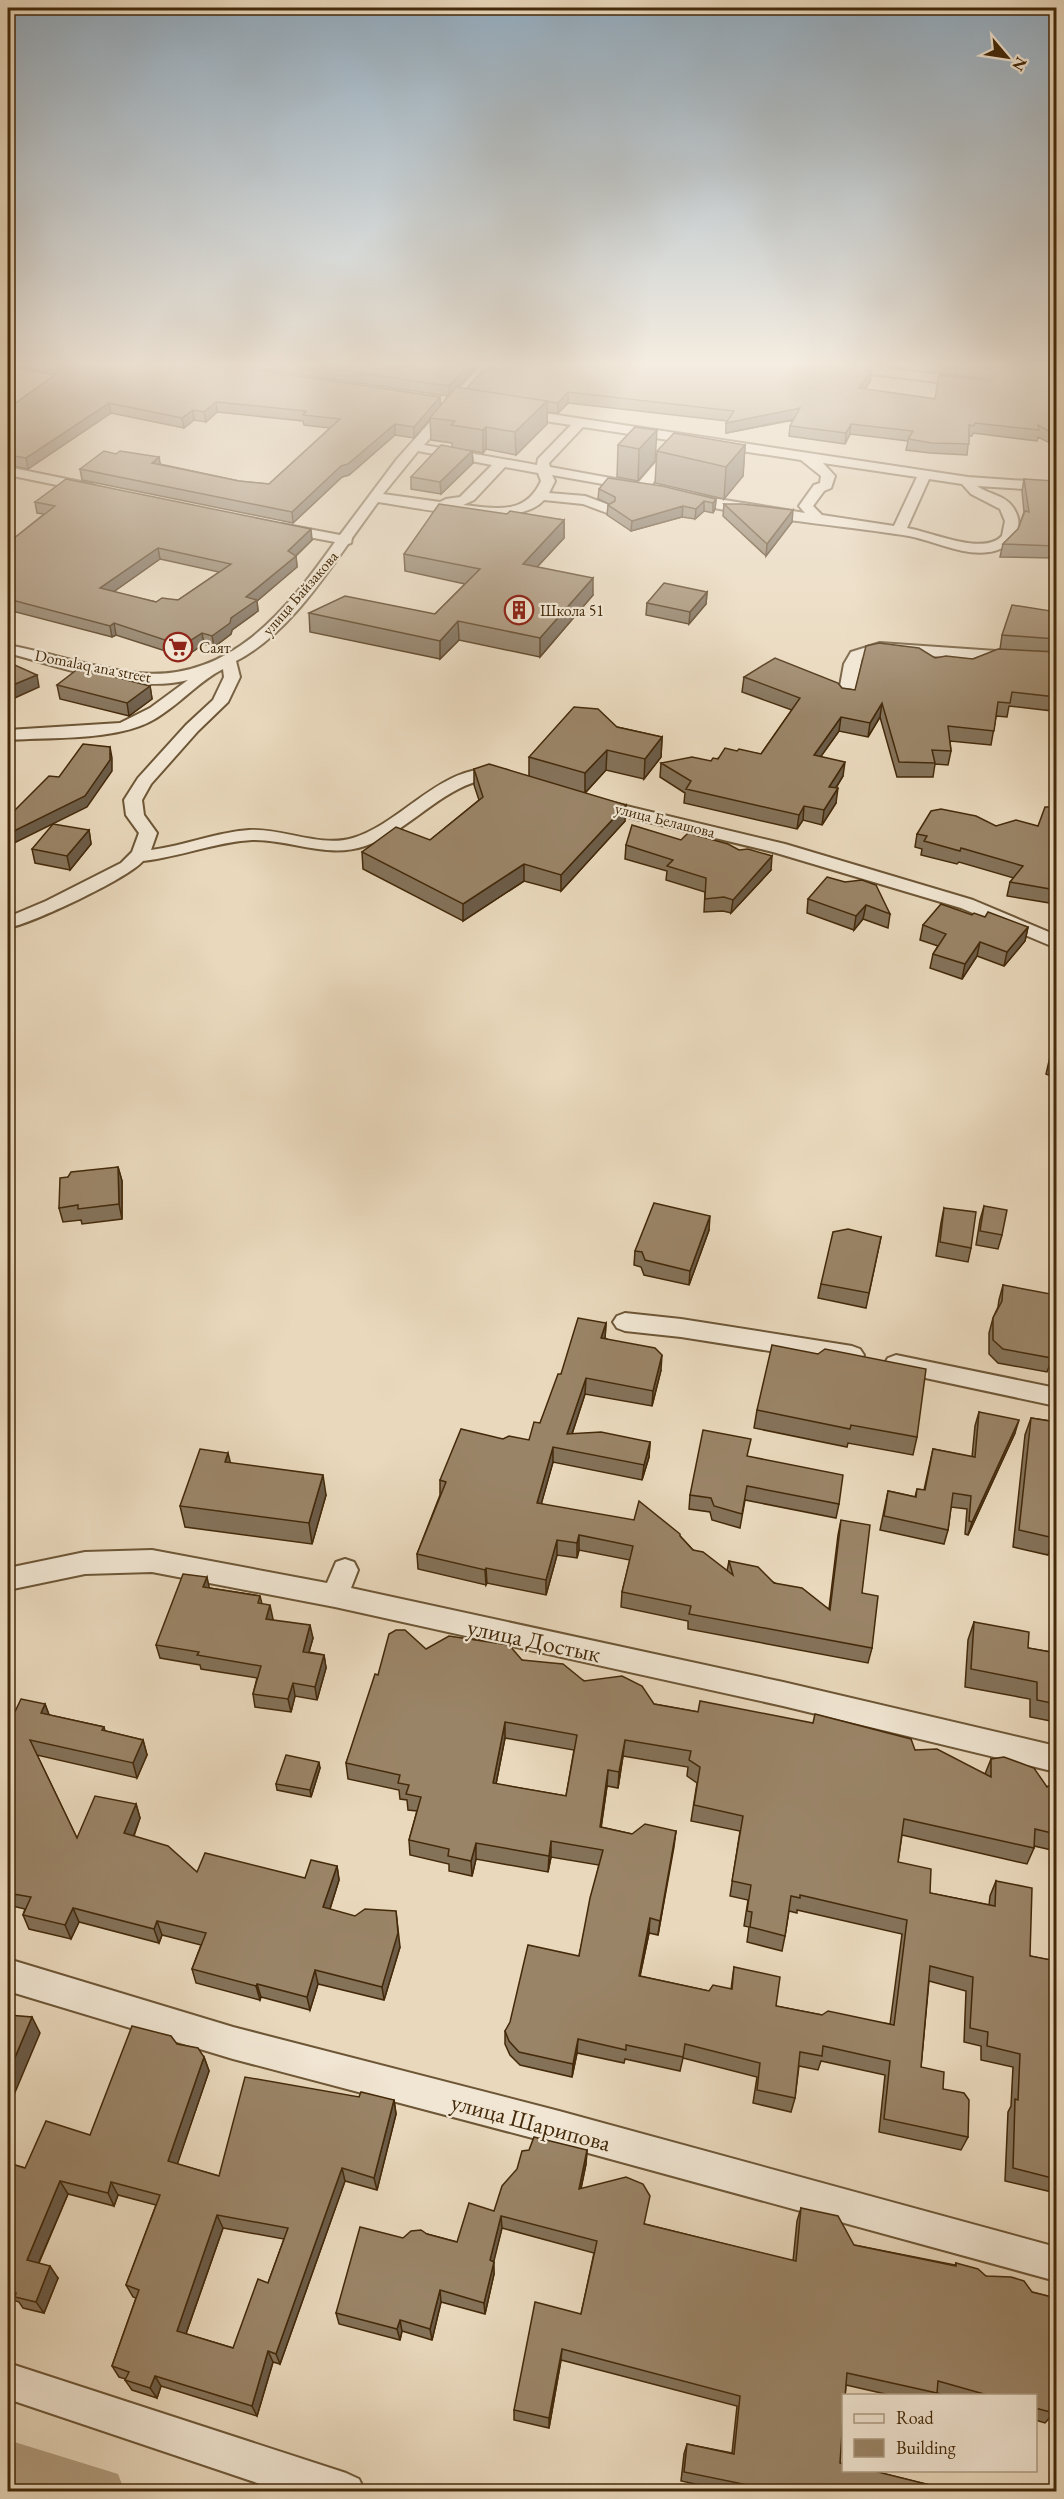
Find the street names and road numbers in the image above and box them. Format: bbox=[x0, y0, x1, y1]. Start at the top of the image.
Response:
street label: улица Байзакова bbox=[257, 546, 343, 640]
street label: Domalaq ana street bbox=[33, 644, 153, 688]
street label: улица Белашова bbox=[613, 797, 718, 843]
street label: улица Достык bbox=[465, 1611, 604, 1669]
street label: улица Шарипова bbox=[448, 2086, 615, 2158]

